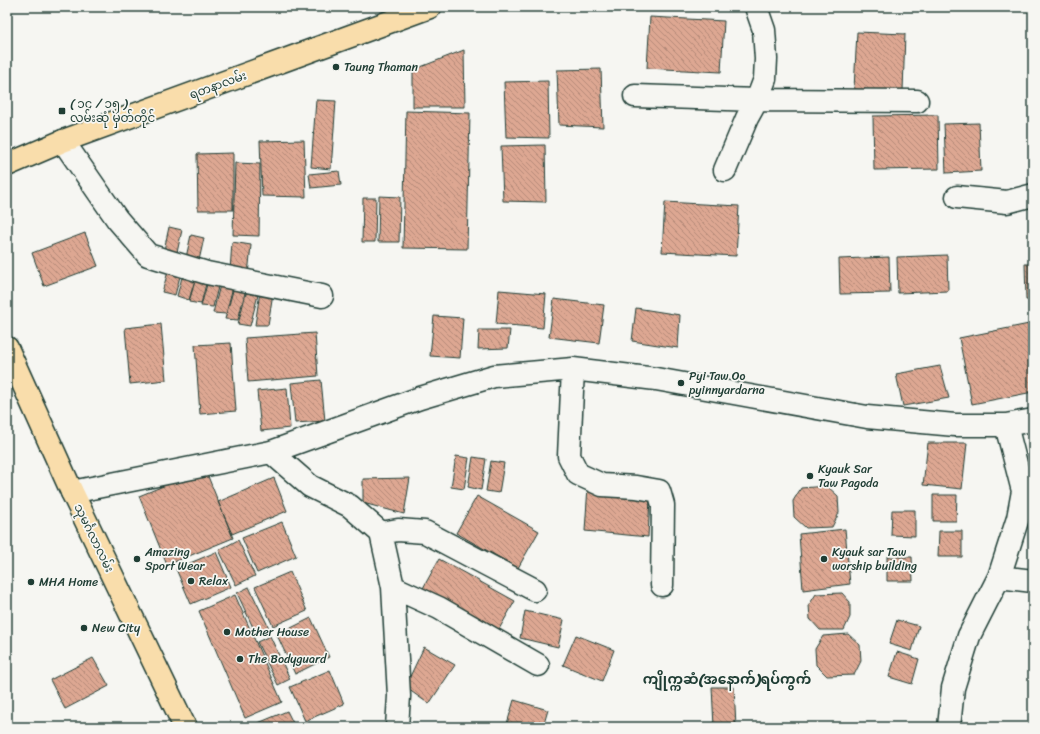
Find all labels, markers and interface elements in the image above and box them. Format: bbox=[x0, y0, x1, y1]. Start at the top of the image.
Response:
place label: Taung Thaman bbox=[344, 56, 419, 78]
marker: Taung Thaman bbox=[331, 62, 341, 72]
street label: ရတနာလမ်း bbox=[186, 64, 250, 106]
place label: ( ၁၄ / ၁၅ ) လမ်းဆုံ မှတ်တိုင် bbox=[70, 93, 156, 129]
marker: ( ၁၄ / ၁၅ ) လမ်းဆုံ မှတ်တိုင် bbox=[57, 106, 67, 116]
place label: Pyi Taw Oo pyinnyardarna bbox=[688, 365, 765, 401]
marker: Pyi Taw Oo pyinnyardarna bbox=[676, 378, 686, 388]
place label: Kyauk Sar Taw Pagoda bbox=[818, 458, 878, 494]
marker: Kyauk Sar Taw Pagoda bbox=[805, 471, 815, 481]
street label: သုမင်္ဂလာလမ်း bbox=[68, 500, 120, 576]
place label: Amazing Sport Wear bbox=[144, 541, 205, 577]
place label: Kyauk sar Taw worship building bbox=[832, 541, 917, 577]
marker: Amazing Sport Wear bbox=[132, 554, 142, 564]
marker: Kyauk sar Taw worship building bbox=[819, 554, 829, 564]
place label: Relax bbox=[199, 570, 229, 592]
place label: MHA Home bbox=[39, 571, 98, 593]
marker: Relax bbox=[186, 576, 196, 586]
marker: MHA Home bbox=[26, 577, 36, 587]
place label: New City bbox=[92, 617, 141, 639]
place label: Mother House bbox=[235, 621, 309, 643]
marker: New City bbox=[79, 623, 89, 633]
marker: Mother House bbox=[222, 627, 232, 637]
place label: The Bodyguard bbox=[248, 648, 327, 670]
marker: The Bodyguard bbox=[235, 654, 245, 664]
district label: ကျိုက္ကဆံ(အနောက်)ရပ်ကွက် bbox=[643, 667, 811, 692]

